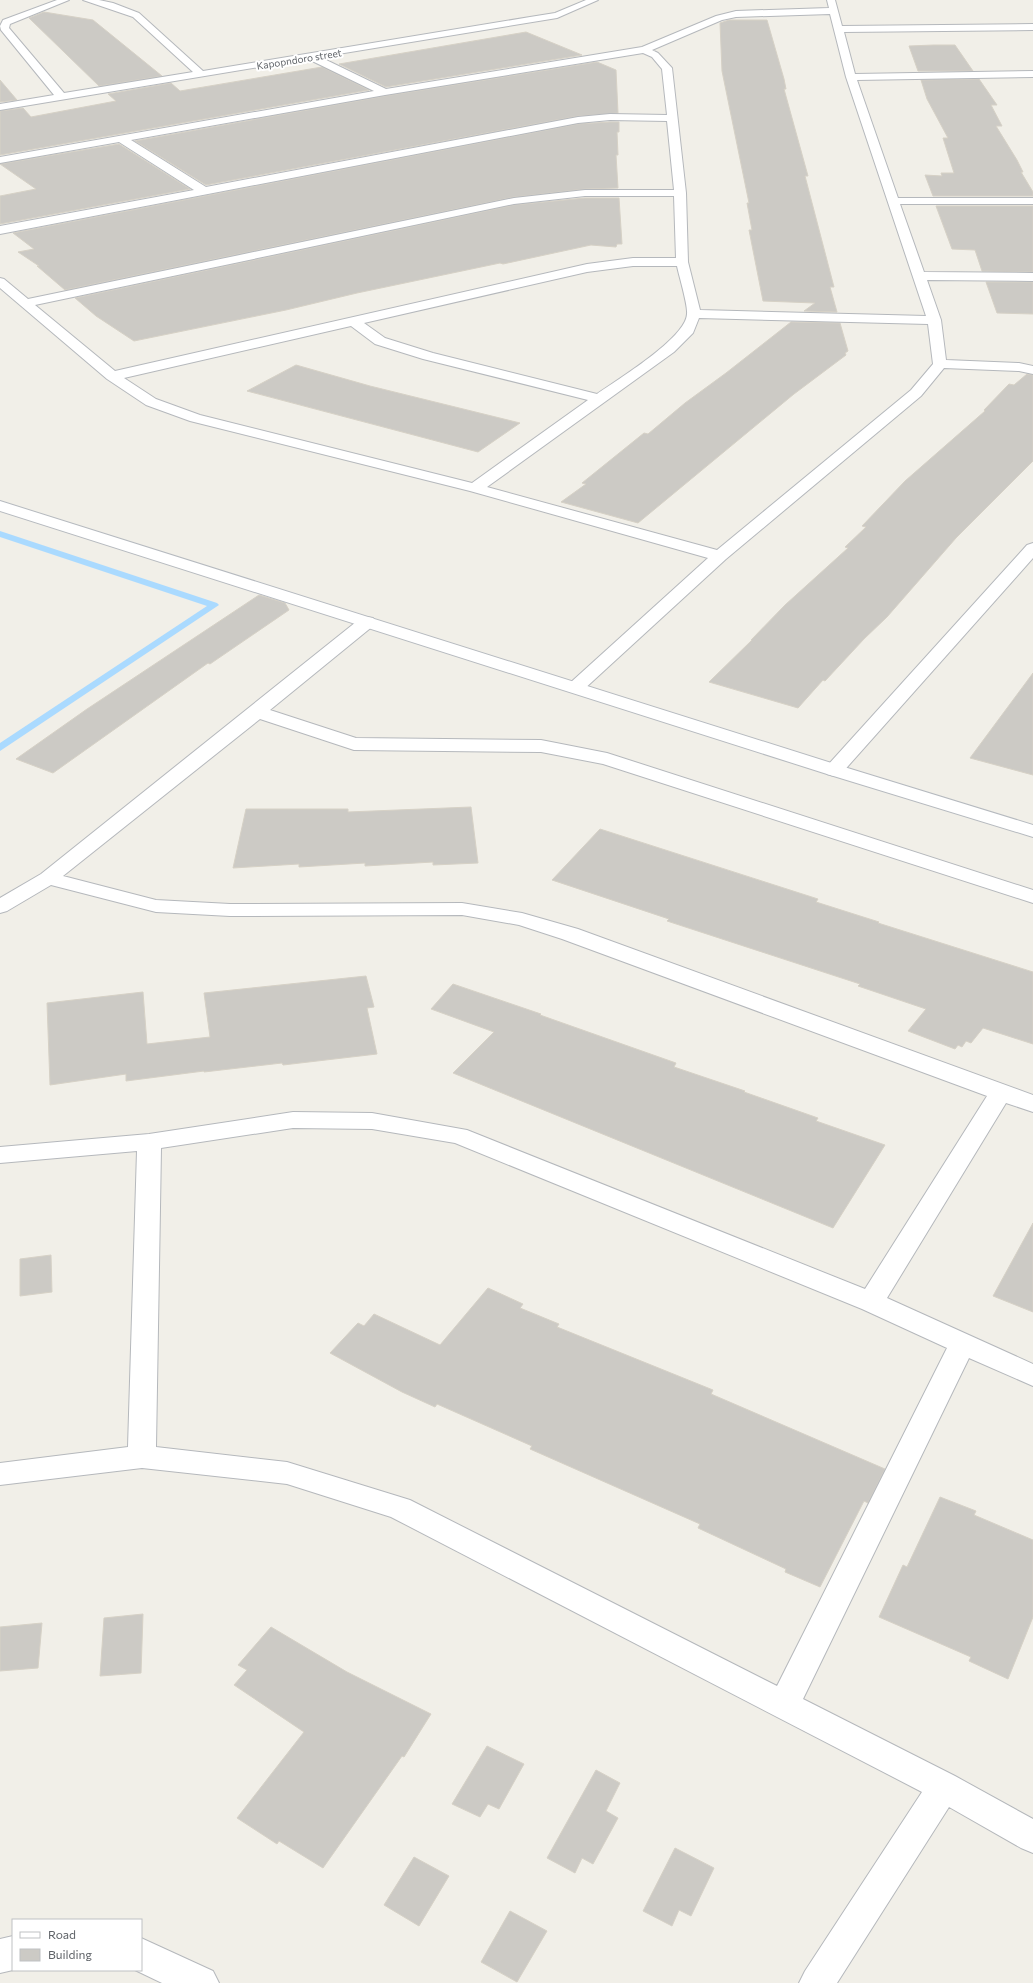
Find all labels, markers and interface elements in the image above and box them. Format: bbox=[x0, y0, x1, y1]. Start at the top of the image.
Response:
street label: Kapopndoro street bbox=[256, 46, 342, 72]
legend bbox=[12, 1919, 142, 1971]
text: Road bbox=[48, 1927, 76, 1941]
text: Building bbox=[48, 1947, 92, 1961]

